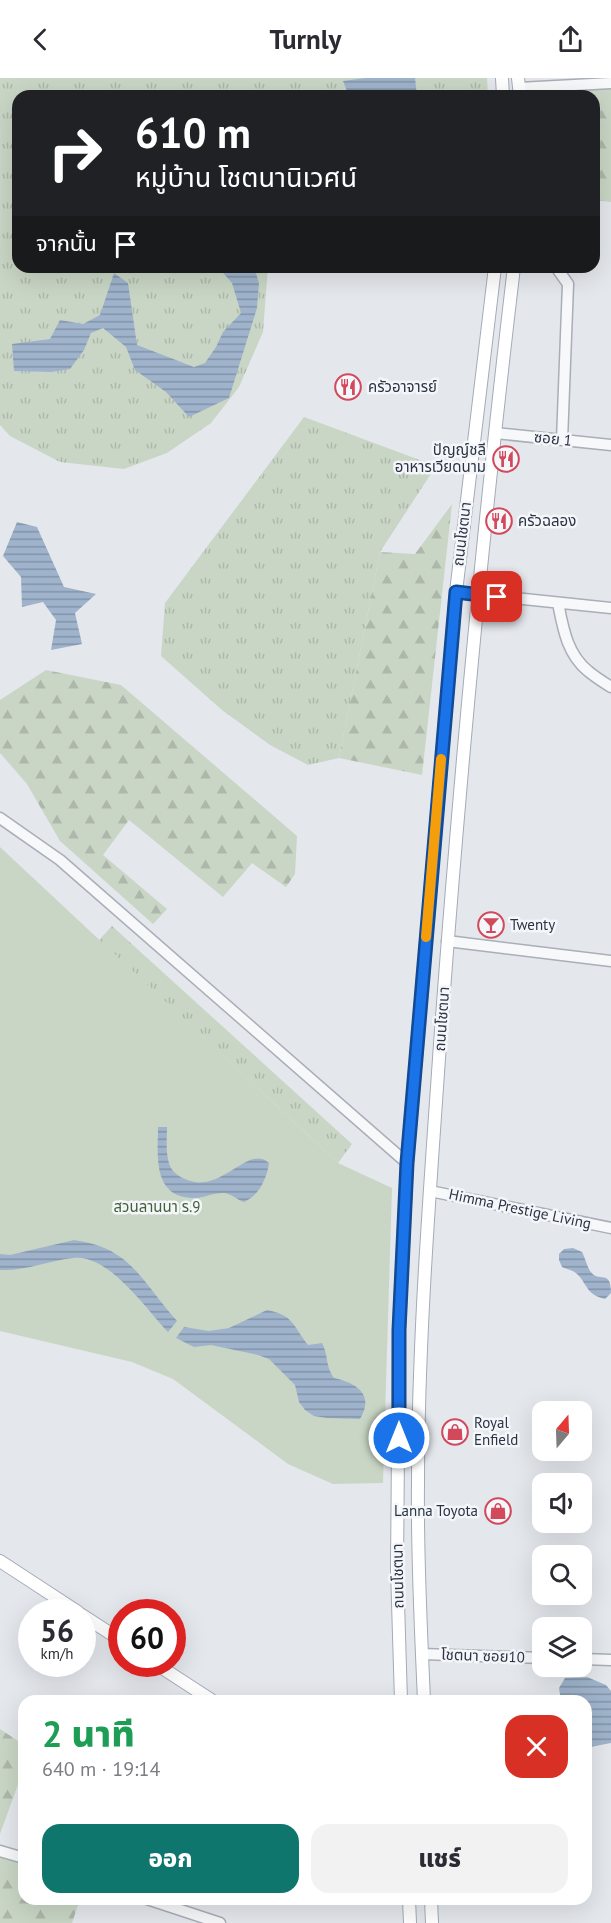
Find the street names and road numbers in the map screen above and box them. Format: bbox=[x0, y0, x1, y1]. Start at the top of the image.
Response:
street label: ซอย 1 bbox=[533, 427, 573, 450]
street label: ถนนโชตนา bbox=[448, 501, 475, 567]
street label: ถนนโชตนา bbox=[430, 986, 453, 1052]
street label: Himma Prestige Living bbox=[447, 1184, 593, 1233]
street label: ถนนโชตนา bbox=[387, 1543, 408, 1609]
street label: โชตนา ซอย10 bbox=[441, 1645, 525, 1666]

